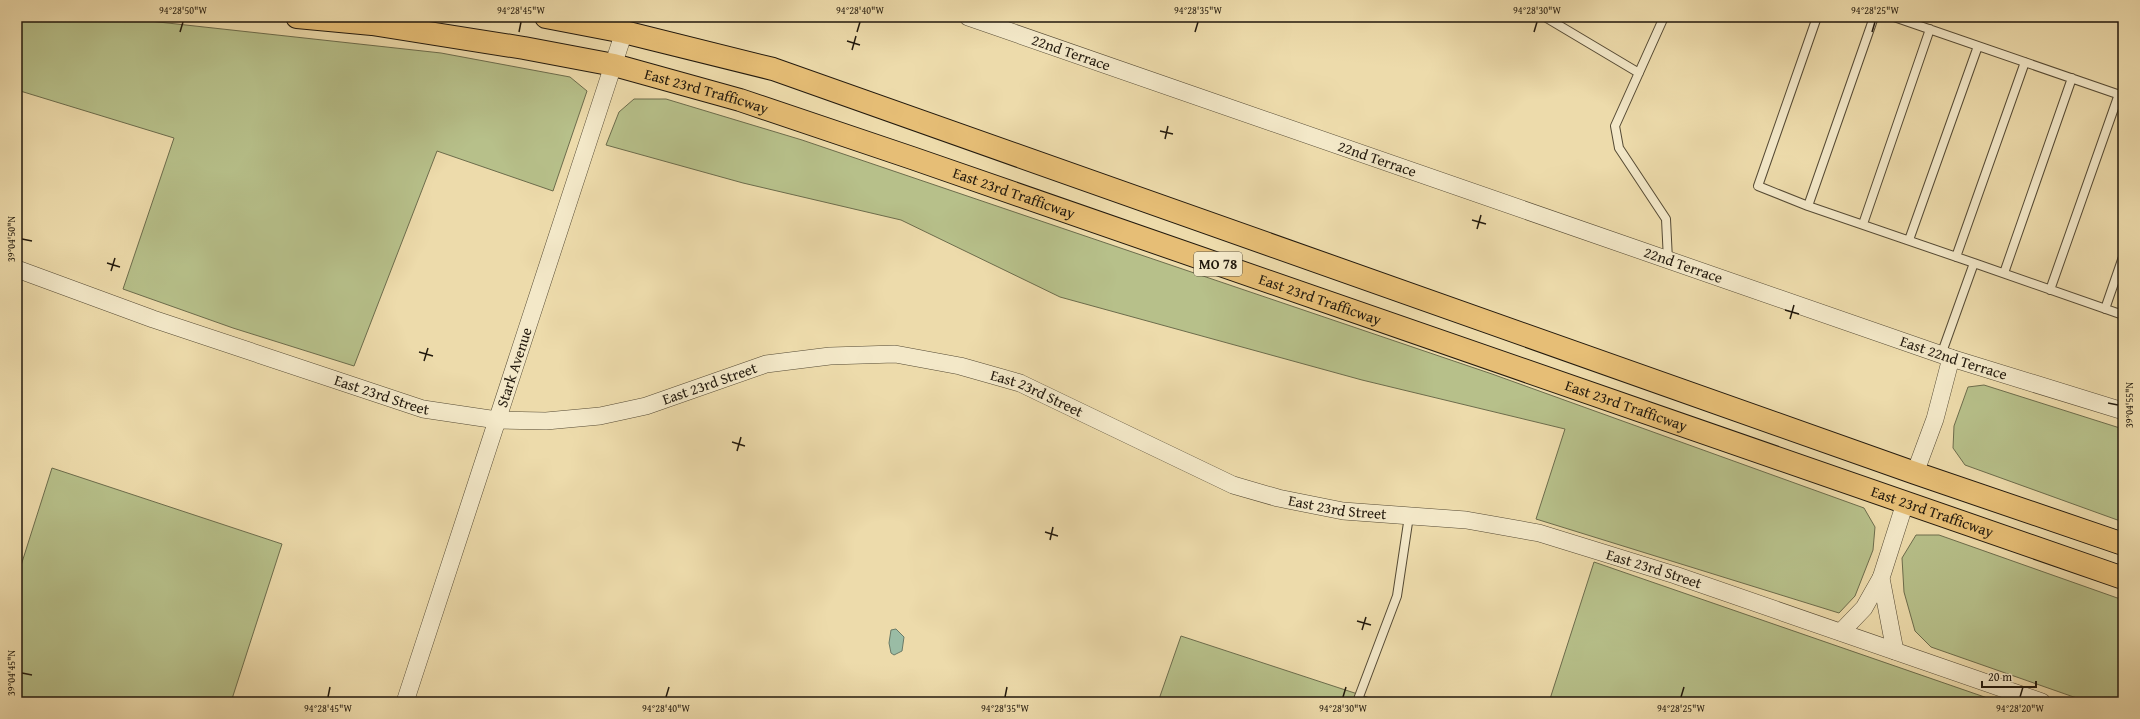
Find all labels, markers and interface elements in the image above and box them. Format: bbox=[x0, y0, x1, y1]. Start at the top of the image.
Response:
text: 94°28'50"W bbox=[159, 3, 207, 18]
text: 94°28'45"W bbox=[497, 3, 545, 18]
text: 94°28'40"W bbox=[836, 3, 884, 18]
text: 94°28'35"W bbox=[1174, 3, 1222, 18]
text: 94°28'30"W bbox=[1513, 3, 1561, 18]
text: 94°28'25"W bbox=[1851, 3, 1899, 18]
street label: 22nd Terrace bbox=[1029, 29, 1113, 76]
street label: East 23rd Trafficway bbox=[642, 63, 772, 119]
street label: 22nd Terrace bbox=[1335, 135, 1419, 182]
street label: East 23rd Trafficway bbox=[950, 162, 1079, 224]
text: 39°04'50"N bbox=[4, 216, 19, 262]
street label: 22nd Terrace bbox=[1641, 241, 1726, 288]
road number: MO 78 bbox=[1194, 252, 1242, 276]
street label: East 23rd Trafficway bbox=[1256, 268, 1385, 330]
street label: Stark Avenue bbox=[491, 325, 537, 410]
street label: East 22nd Terrace bbox=[1897, 330, 2010, 385]
street label: East 23rd Street bbox=[659, 357, 760, 410]
street label: East 23rd Street bbox=[988, 364, 1087, 422]
street label: East 23rd Street bbox=[332, 369, 431, 420]
street label: East 23rd Trafficway bbox=[1562, 374, 1691, 436]
text: 39°04'55"N bbox=[2122, 382, 2137, 428]
street label: East 23rd Trafficway bbox=[1868, 480, 1997, 542]
street label: East 23rd Street bbox=[1287, 489, 1388, 524]
street label: East 23rd Street bbox=[1604, 543, 1705, 594]
text: 39°04'45"N bbox=[4, 650, 19, 696]
scale bar bbox=[1982, 663, 2036, 689]
text: 20 m bbox=[1988, 668, 2012, 685]
text: 94°28'45"W bbox=[304, 701, 352, 716]
text: 94°28'40"W bbox=[642, 701, 690, 716]
text: 94°28'35"W bbox=[981, 701, 1029, 716]
text: 94°28'30"W bbox=[1319, 701, 1367, 716]
text: 94°28'25"W bbox=[1657, 701, 1705, 716]
text: 94°28'20"W bbox=[1996, 701, 2044, 716]

